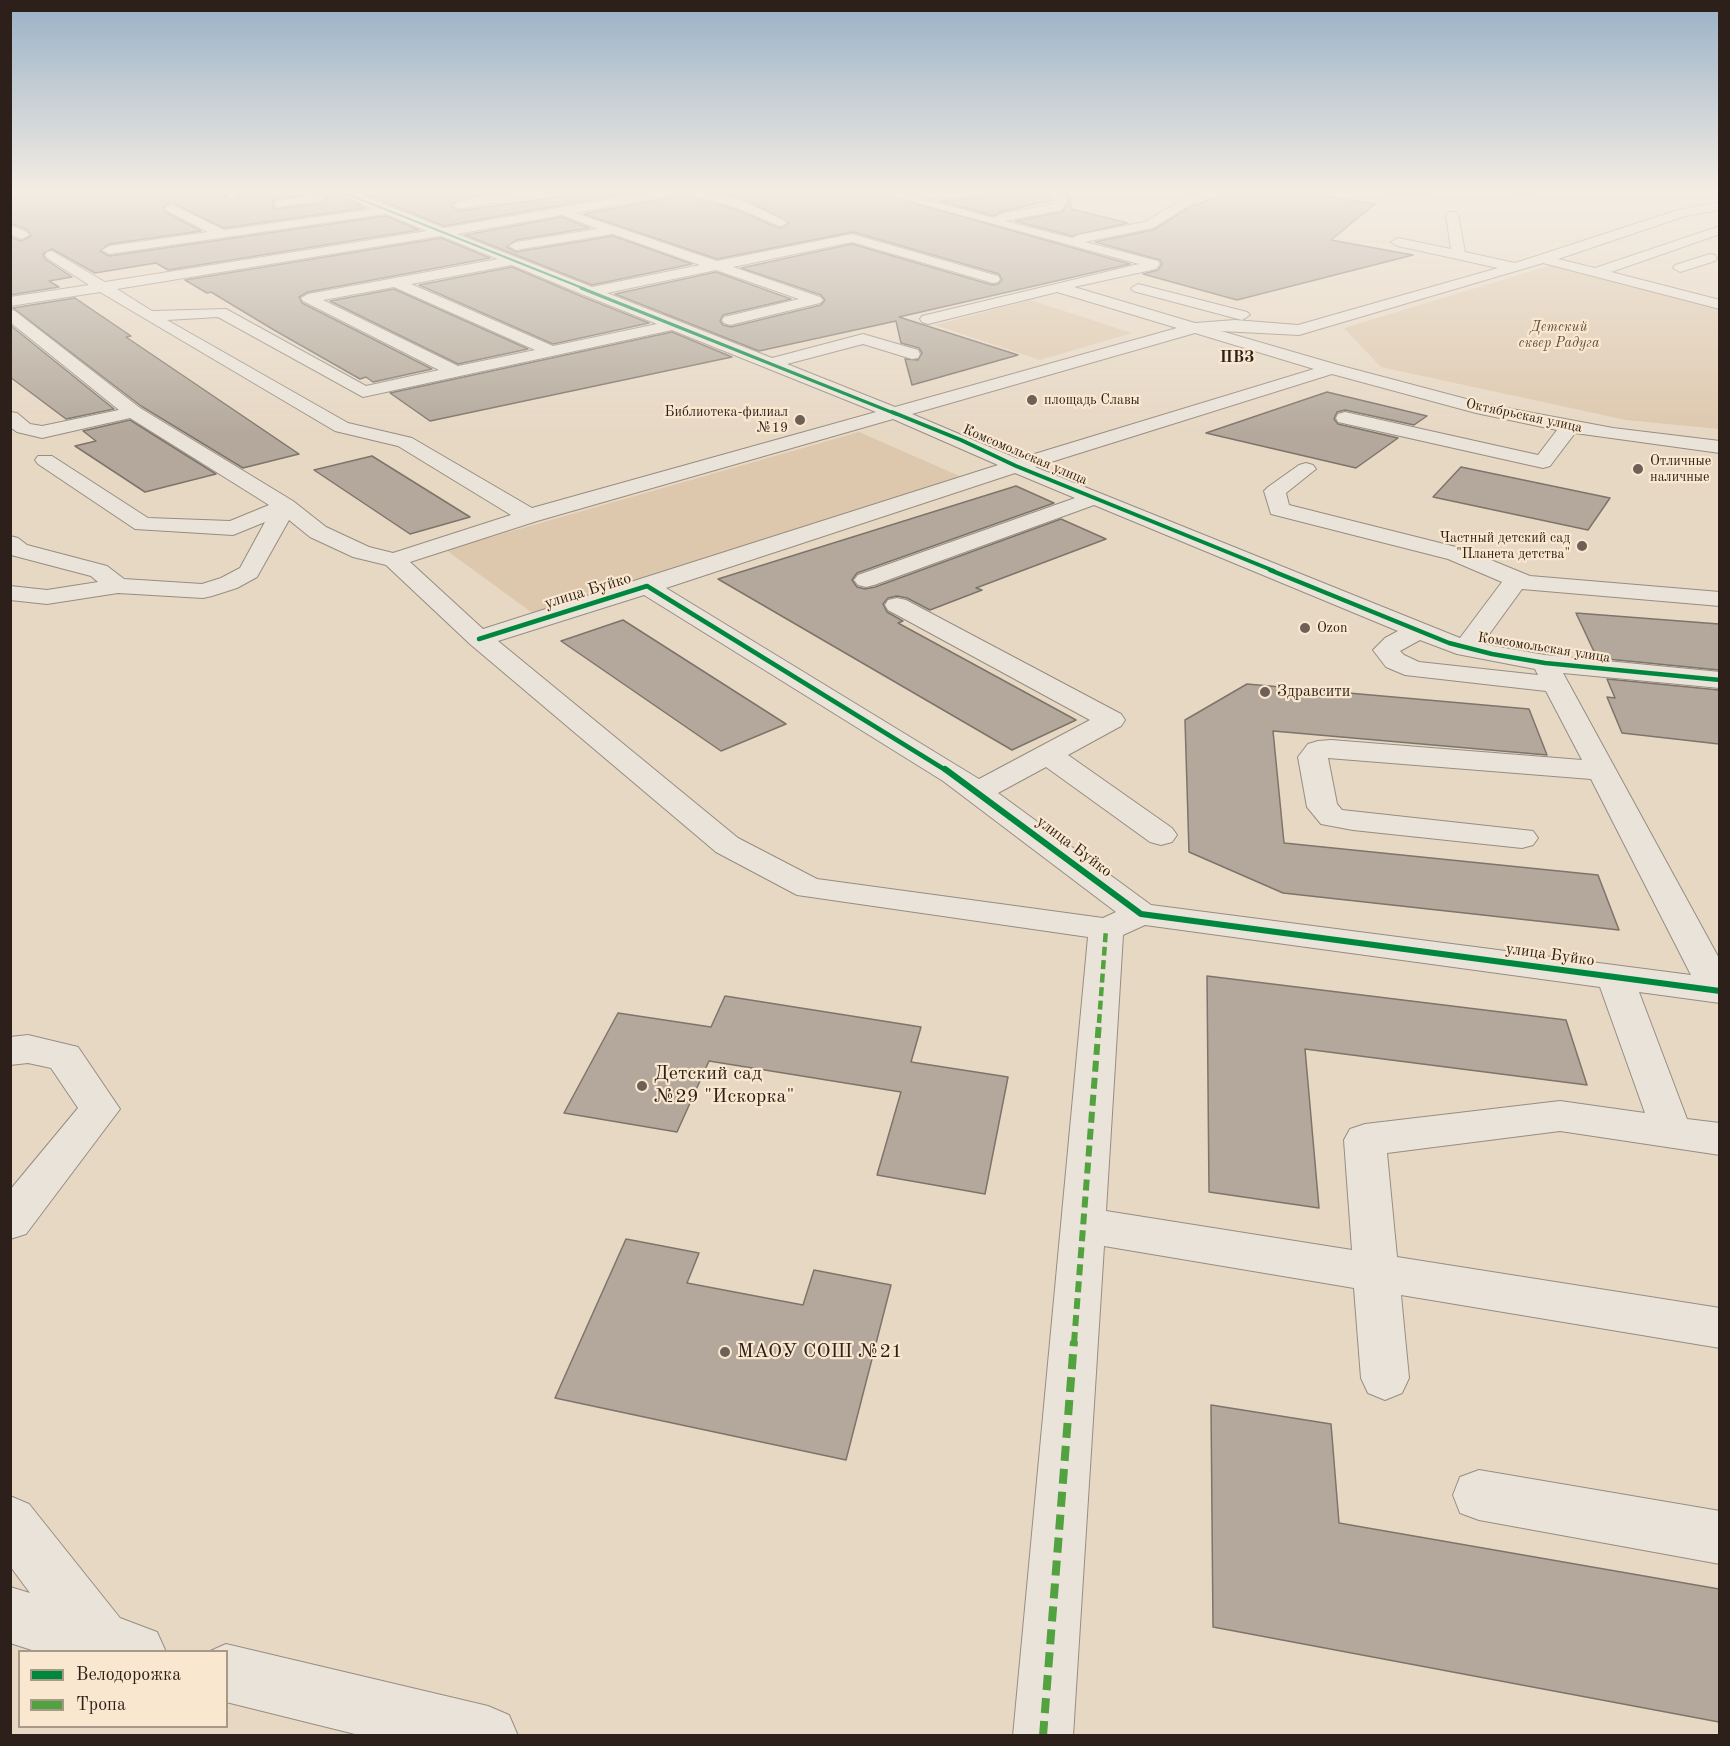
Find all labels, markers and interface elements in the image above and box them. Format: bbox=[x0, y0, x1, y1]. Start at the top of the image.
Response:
park label: Детский сквер Радуга bbox=[1519, 319, 1599, 352]
district label: ПВЗ bbox=[1220, 348, 1254, 368]
place label: площадь Славы bbox=[1044, 392, 1140, 408]
marker: площадь Славы bbox=[1025, 393, 1039, 407]
street label: Октябрьская улица bbox=[1464, 395, 1584, 437]
place label: Библиотека-филиал №19 bbox=[665, 404, 788, 436]
marker: Библиотека-филиал №19 bbox=[793, 413, 807, 427]
street label: Комсомольская улица bbox=[960, 421, 1090, 489]
place label: Отличные наличные bbox=[1650, 453, 1711, 485]
marker: Отличные наличные bbox=[1631, 462, 1645, 476]
place label: Частный детский сад "Планета детства" bbox=[1440, 530, 1570, 562]
marker: Частный детский сад "Планета детства" bbox=[1575, 539, 1589, 553]
street label: улица Буйко bbox=[542, 569, 634, 613]
place label: Ozon bbox=[1317, 620, 1347, 636]
marker: Ozon bbox=[1298, 621, 1312, 635]
street label: Комсомольская улица bbox=[1477, 629, 1611, 667]
place label: Здравсити bbox=[1277, 682, 1350, 702]
marker: Здравсити bbox=[1258, 685, 1272, 699]
street label: улица Буйко bbox=[1032, 812, 1116, 882]
street label: улица Буйко bbox=[1504, 939, 1596, 971]
place label: Детский сад №29 "Искорка" bbox=[654, 1062, 794, 1109]
marker: Детский сад №29 "Искорка" bbox=[635, 1079, 649, 1093]
place label: МАОУ СОШ №21 bbox=[737, 1340, 903, 1364]
marker: МАОУ СОШ №21 bbox=[718, 1345, 732, 1359]
legend bbox=[18, 1650, 228, 1728]
text: Велодорожка bbox=[76, 1666, 181, 1684]
text: Тропа bbox=[76, 1696, 126, 1714]

